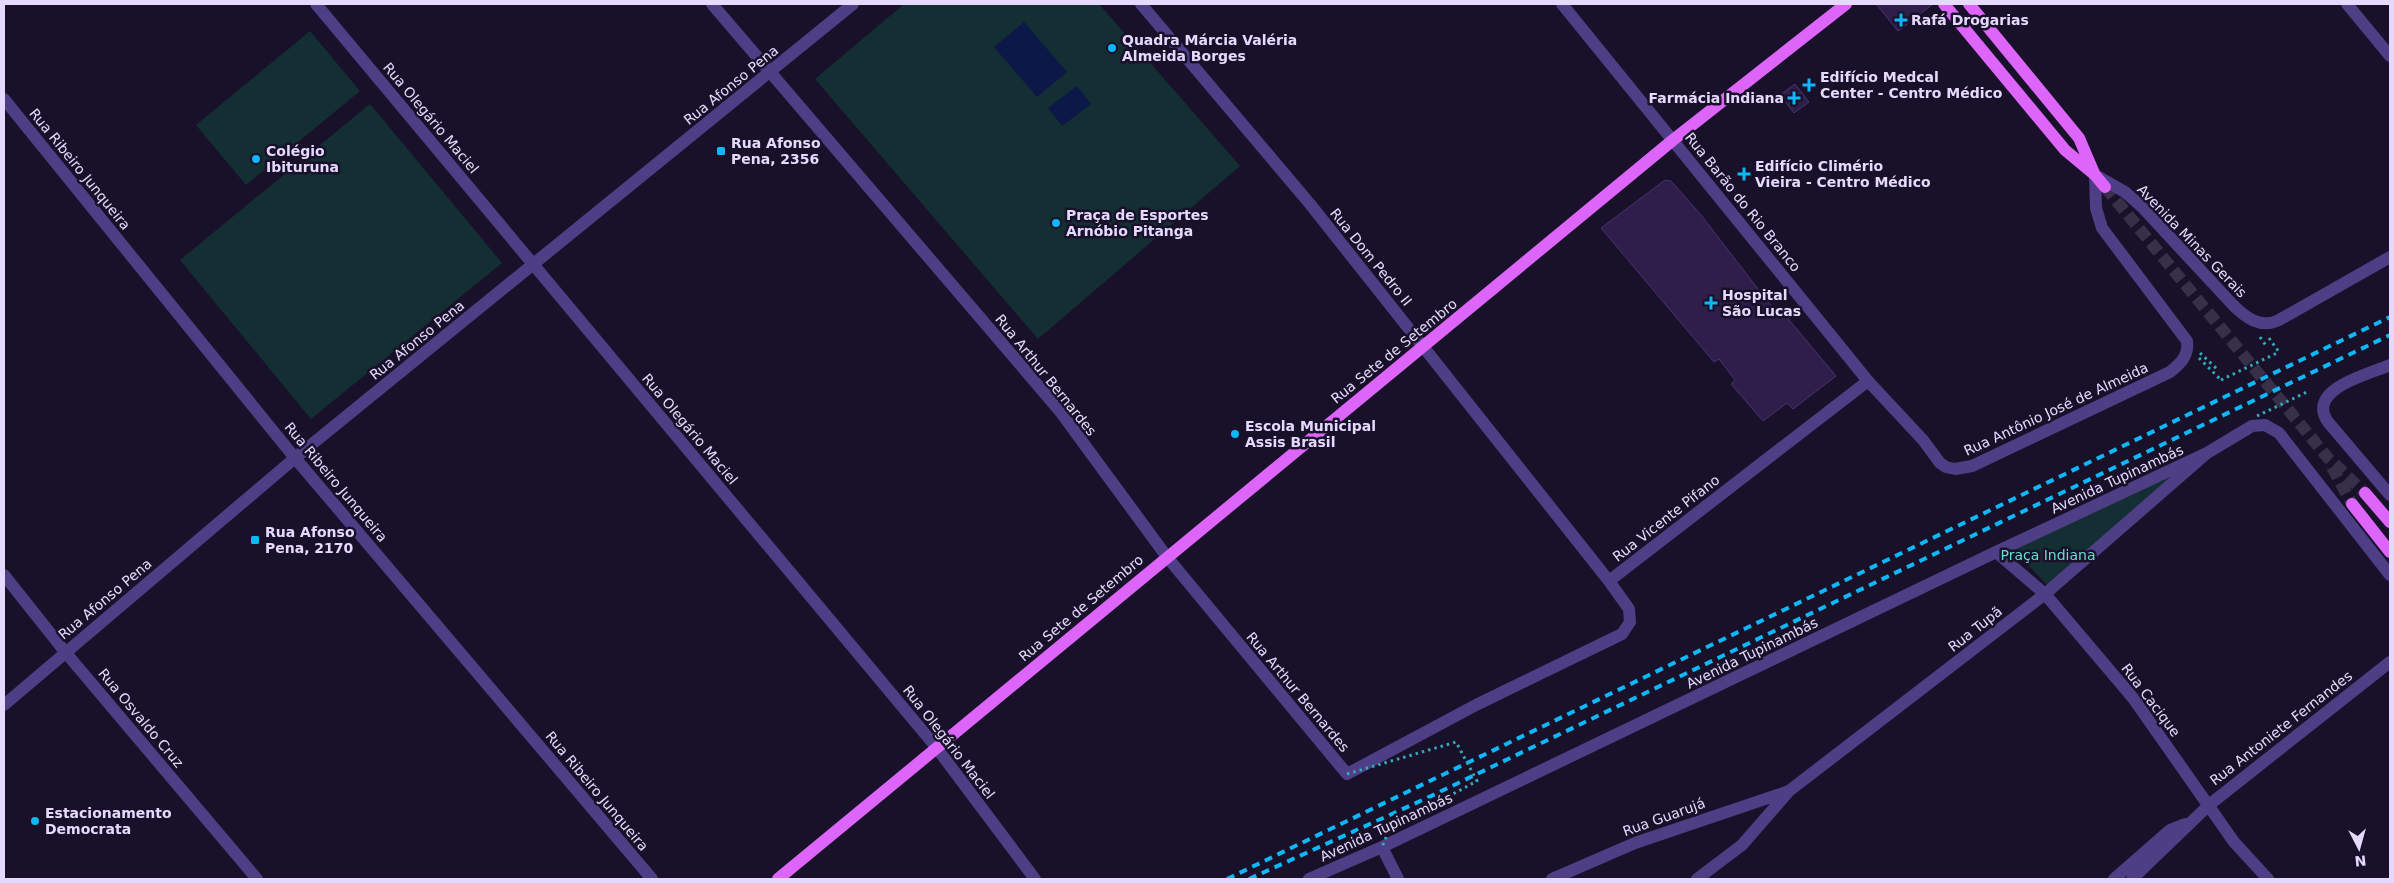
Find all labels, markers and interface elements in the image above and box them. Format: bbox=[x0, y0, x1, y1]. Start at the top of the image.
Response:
place label: Rafá Drogarias bbox=[1911, 12, 2029, 28]
marker: Rafá Drogarias bbox=[1895, 14, 1907, 26]
place label: Quadra Márcia Valéria Almeida Borges bbox=[1122, 32, 1297, 64]
street label: Rua Afonso Pena bbox=[681, 42, 781, 128]
marker: Quadra Márcia Valéria Almeida Borges bbox=[1106, 42, 1118, 54]
street label: Rua Olegário Maciel bbox=[380, 59, 482, 177]
place label: Edifício Medcal Center - Centro Médico bbox=[1820, 69, 2003, 101]
marker: Edifício Medcal Center - Centro Médico bbox=[1802, 78, 1816, 92]
place label: Farmácia Indiana bbox=[1649, 90, 1784, 106]
marker: Farmácia Indiana bbox=[1788, 92, 1800, 104]
street label: Rua Ribeiro Junqueira bbox=[26, 105, 134, 233]
street label: Rua Barão do Rio Branco bbox=[1682, 129, 1804, 275]
place label: Rua Afonso Pena, 2356 bbox=[731, 135, 821, 167]
place label: Colégio Ibituruna bbox=[266, 143, 339, 175]
marker: Rua Afonso Pena, 2356 bbox=[715, 145, 727, 157]
marker: Colégio Ibituruna bbox=[250, 153, 262, 165]
place label: Edifício Climério Vieira - Centro Médico bbox=[1755, 158, 1931, 190]
marker: Edifício Climério Vieira - Centro Médico bbox=[1737, 167, 1751, 181]
street label: Avenida Minas Gerais bbox=[2134, 181, 2250, 301]
street label: Rua Dom Pedro II bbox=[1327, 205, 1415, 309]
place label: Praça de Esportes Arnóbio Pitanga bbox=[1066, 207, 1209, 239]
marker: Praça de Esportes Arnóbio Pitanga bbox=[1050, 217, 1062, 229]
place label: Hospital São Lucas bbox=[1722, 287, 1801, 319]
street label: Rua Sete de Setembro bbox=[1328, 295, 1460, 407]
marker: Hospital São Lucas bbox=[1704, 296, 1718, 310]
street label: Rua Afonso Pena bbox=[367, 297, 467, 383]
street label: Rua Arthur Bernardes bbox=[992, 311, 1100, 439]
street label: Rua Antônio José de Almeida bbox=[1961, 359, 2151, 459]
street label: Rua Olegário Maciel bbox=[639, 370, 741, 488]
place label: Escola Municipal Assis Brasil bbox=[1245, 418, 1376, 450]
street label: Rua Ribeiro Junqueira bbox=[281, 419, 391, 545]
marker: Escola Municipal Assis Brasil bbox=[1229, 428, 1241, 440]
street label: Avenida Tupinambás bbox=[2048, 441, 2186, 517]
street label: Rua Vicente Pifano bbox=[1610, 471, 1722, 565]
place label: Rua Afonso Pena, 2170 bbox=[265, 524, 355, 556]
marker: Rua Afonso Pena, 2170 bbox=[249, 534, 261, 546]
park label: Praça Indiana bbox=[2000, 547, 2096, 563]
street label: Rua Sete de Setembro bbox=[1016, 551, 1146, 665]
street label: Rua Afonso Pena bbox=[55, 555, 155, 643]
street label: Rua Tupã bbox=[1945, 603, 2005, 655]
street label: Avenida Tupinambás bbox=[1684, 614, 1820, 692]
street label: Rua Arthur Bernardes bbox=[1243, 629, 1353, 755]
street label: Rua Cacique bbox=[2118, 660, 2184, 740]
street label: Rua Osvaldo Cruz bbox=[95, 665, 187, 771]
street label: Rua Antoniete Fernandes bbox=[2207, 668, 2355, 788]
street label: Rua Olegário Maciel bbox=[900, 682, 998, 802]
street label: Rua Ribeiro Junqueira bbox=[542, 728, 652, 854]
street label: Avenida Tupinambás bbox=[1317, 789, 1455, 865]
street label: Rua Guarujá bbox=[1621, 795, 1707, 839]
place label: Estacionamento Democrata bbox=[45, 805, 172, 837]
marker: Estacionamento Democrata bbox=[29, 815, 41, 827]
north arrow bbox=[2334, 823, 2384, 873]
text: N bbox=[2354, 852, 2367, 869]

